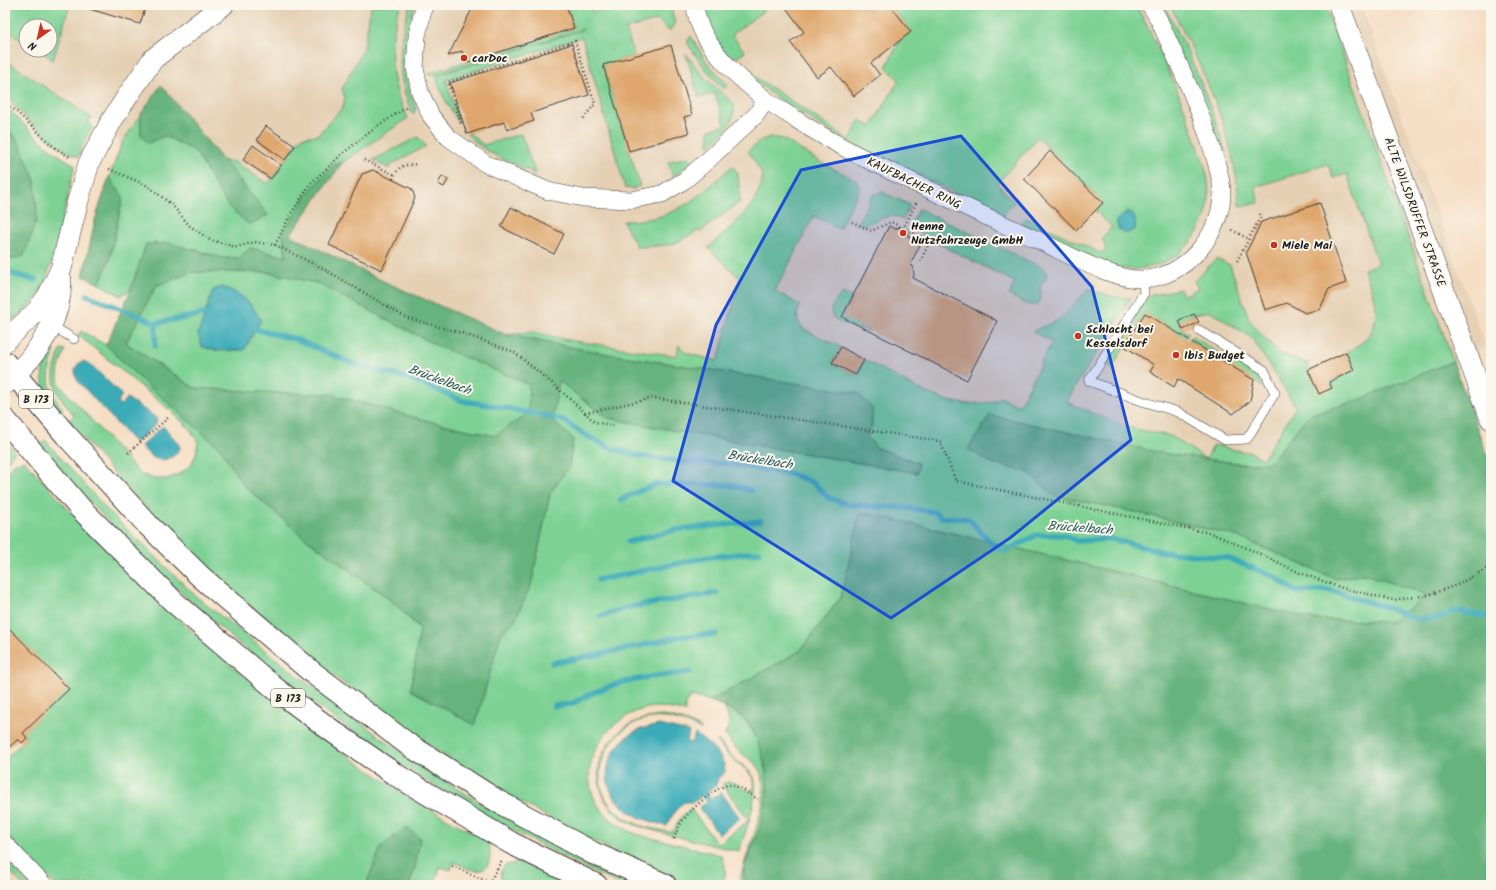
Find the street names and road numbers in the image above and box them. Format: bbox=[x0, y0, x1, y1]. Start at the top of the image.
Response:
street label: ALTE WILSDRUFFER STRASSE bbox=[1379, 135, 1451, 291]
street label: KAUFBACHER RING bbox=[863, 152, 964, 215]
road number: B 173 bbox=[19, 390, 53, 408]
road number: B 173 bbox=[271, 689, 305, 707]

